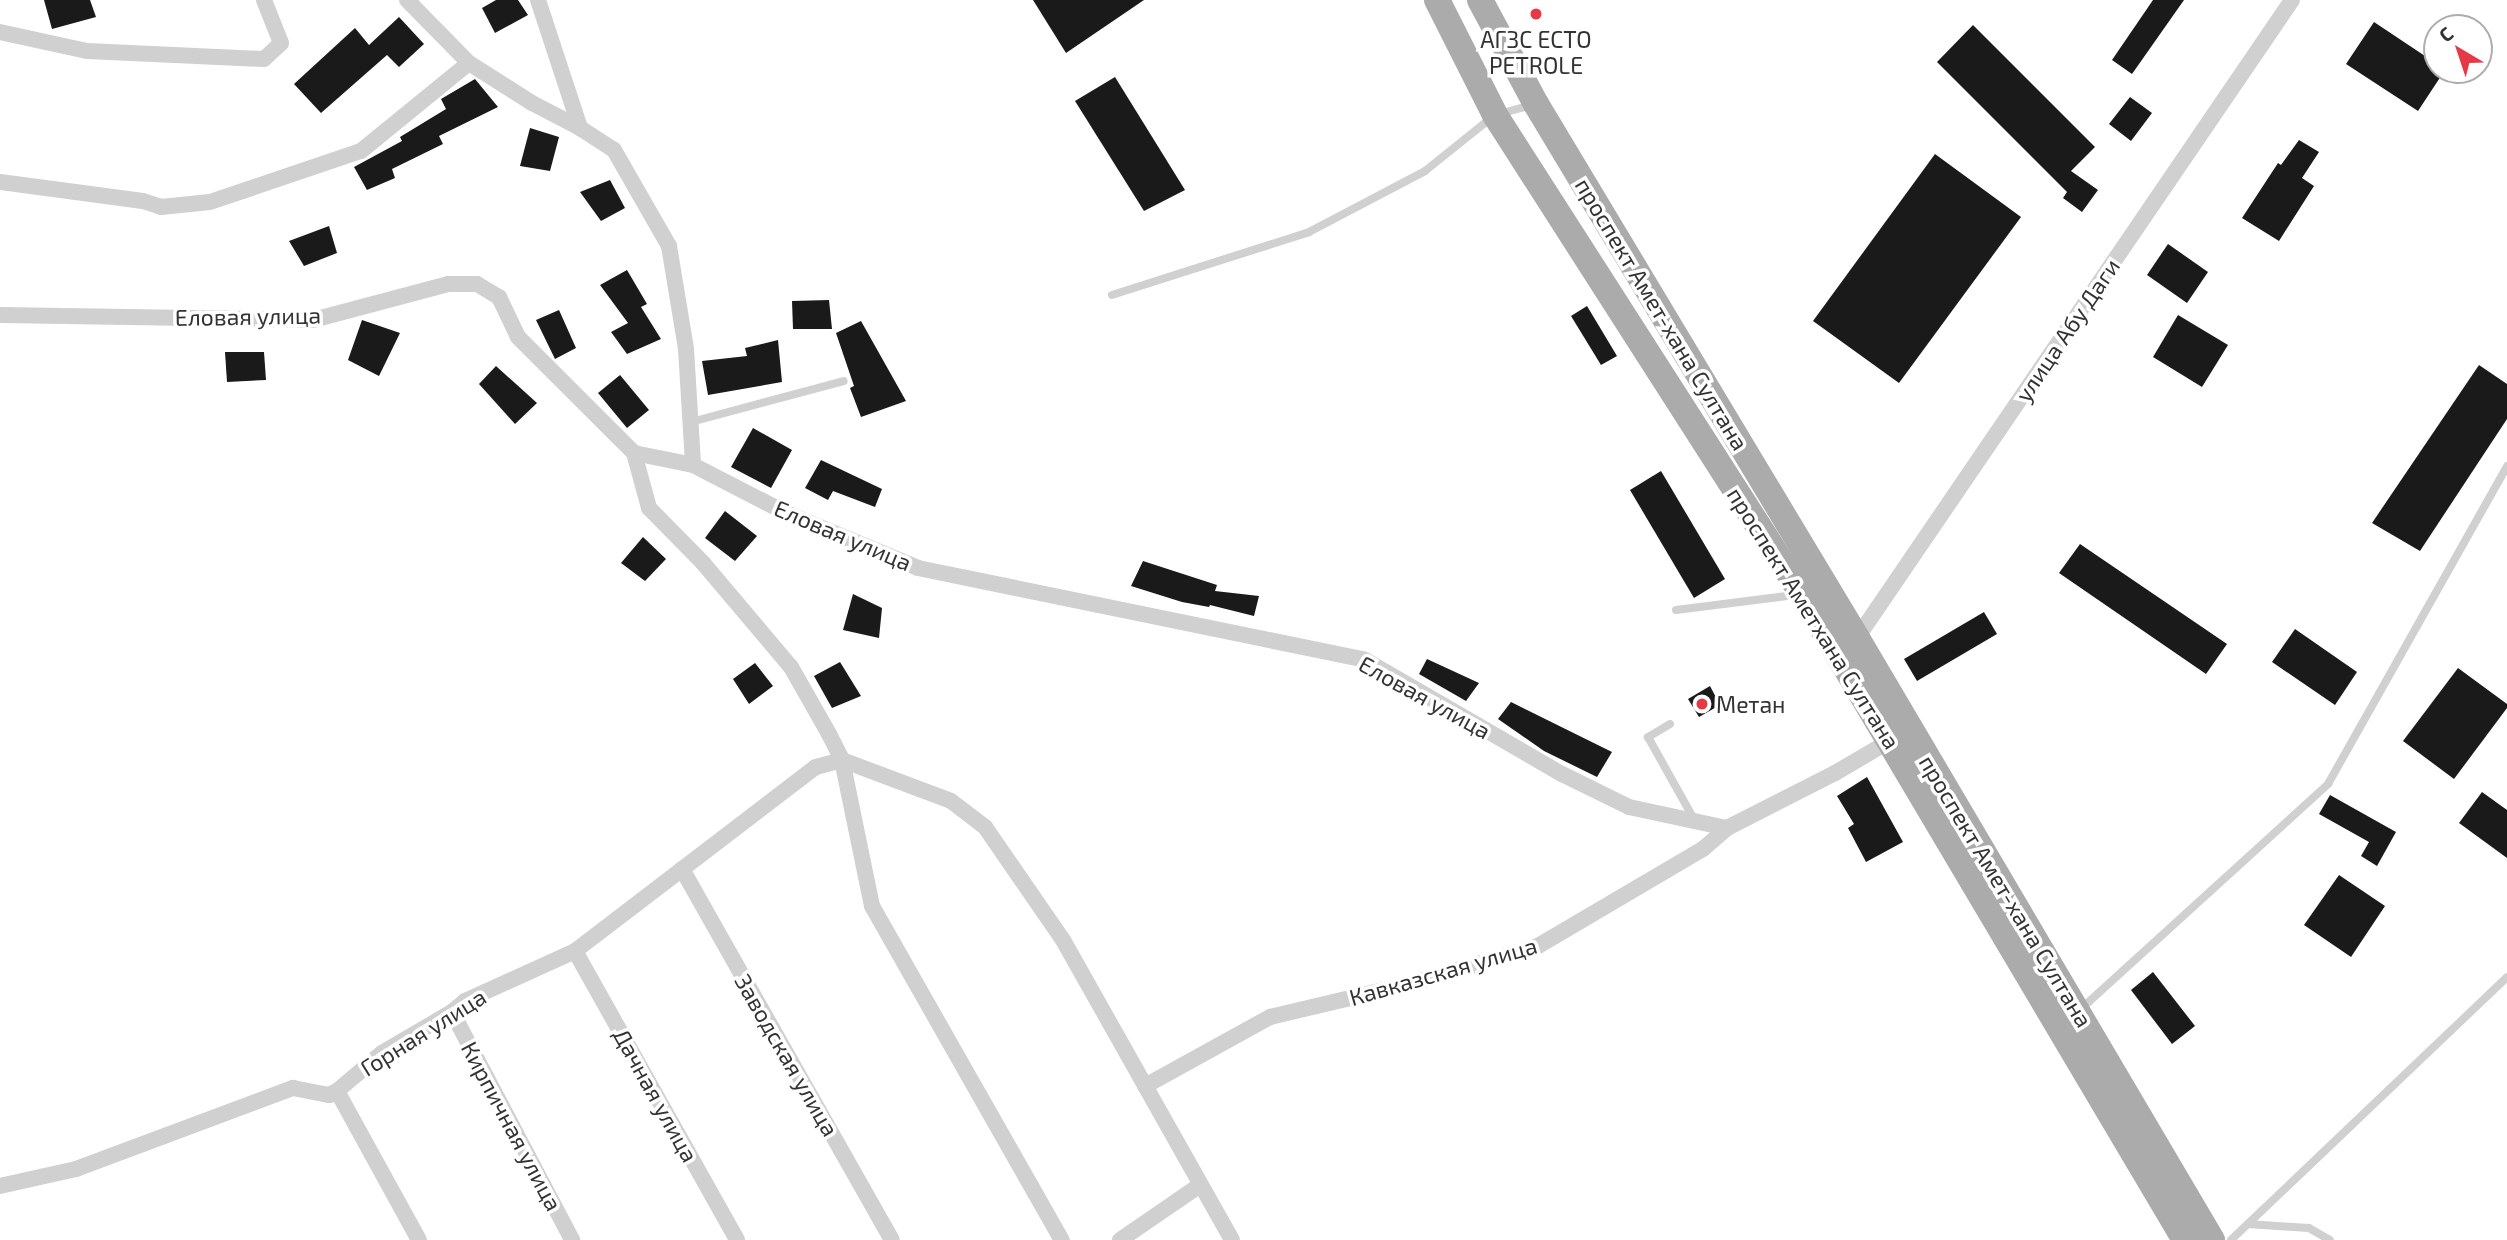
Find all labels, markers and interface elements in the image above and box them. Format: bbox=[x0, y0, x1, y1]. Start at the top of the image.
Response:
marker: АГЗС ECTO PETROLE bbox=[1528, 6, 1544, 22]
north arrow bbox=[2423, 14, 2493, 84]
text: С bbox=[2434, 21, 2457, 46]
place label: АГЗС ECTO PETROLE bbox=[1480, 25, 1592, 79]
street label: проспект Амет-хана Султана bbox=[1570, 173, 1754, 455]
street label: улица Абу Даги bbox=[2009, 253, 2125, 407]
street label: Еловая улица bbox=[175, 301, 321, 331]
street label: проспект Аметхана Султана bbox=[1722, 482, 1906, 754]
street label: Еловая улица bbox=[770, 494, 916, 576]
street label: Еловая улица bbox=[1354, 649, 1496, 745]
place label: Метан bbox=[1716, 690, 1785, 718]
marker: Метан bbox=[1694, 696, 1710, 712]
street label: проспект Амет-хана Султана bbox=[1914, 750, 2098, 1032]
street label: Кавказская улица bbox=[1346, 931, 1540, 1011]
street label: Заводская улица bbox=[729, 969, 845, 1141]
street label: Горная улица bbox=[355, 982, 491, 1082]
street label: Дачная улица bbox=[608, 1023, 704, 1167]
street label: Кирпичная улица bbox=[456, 1037, 568, 1215]

